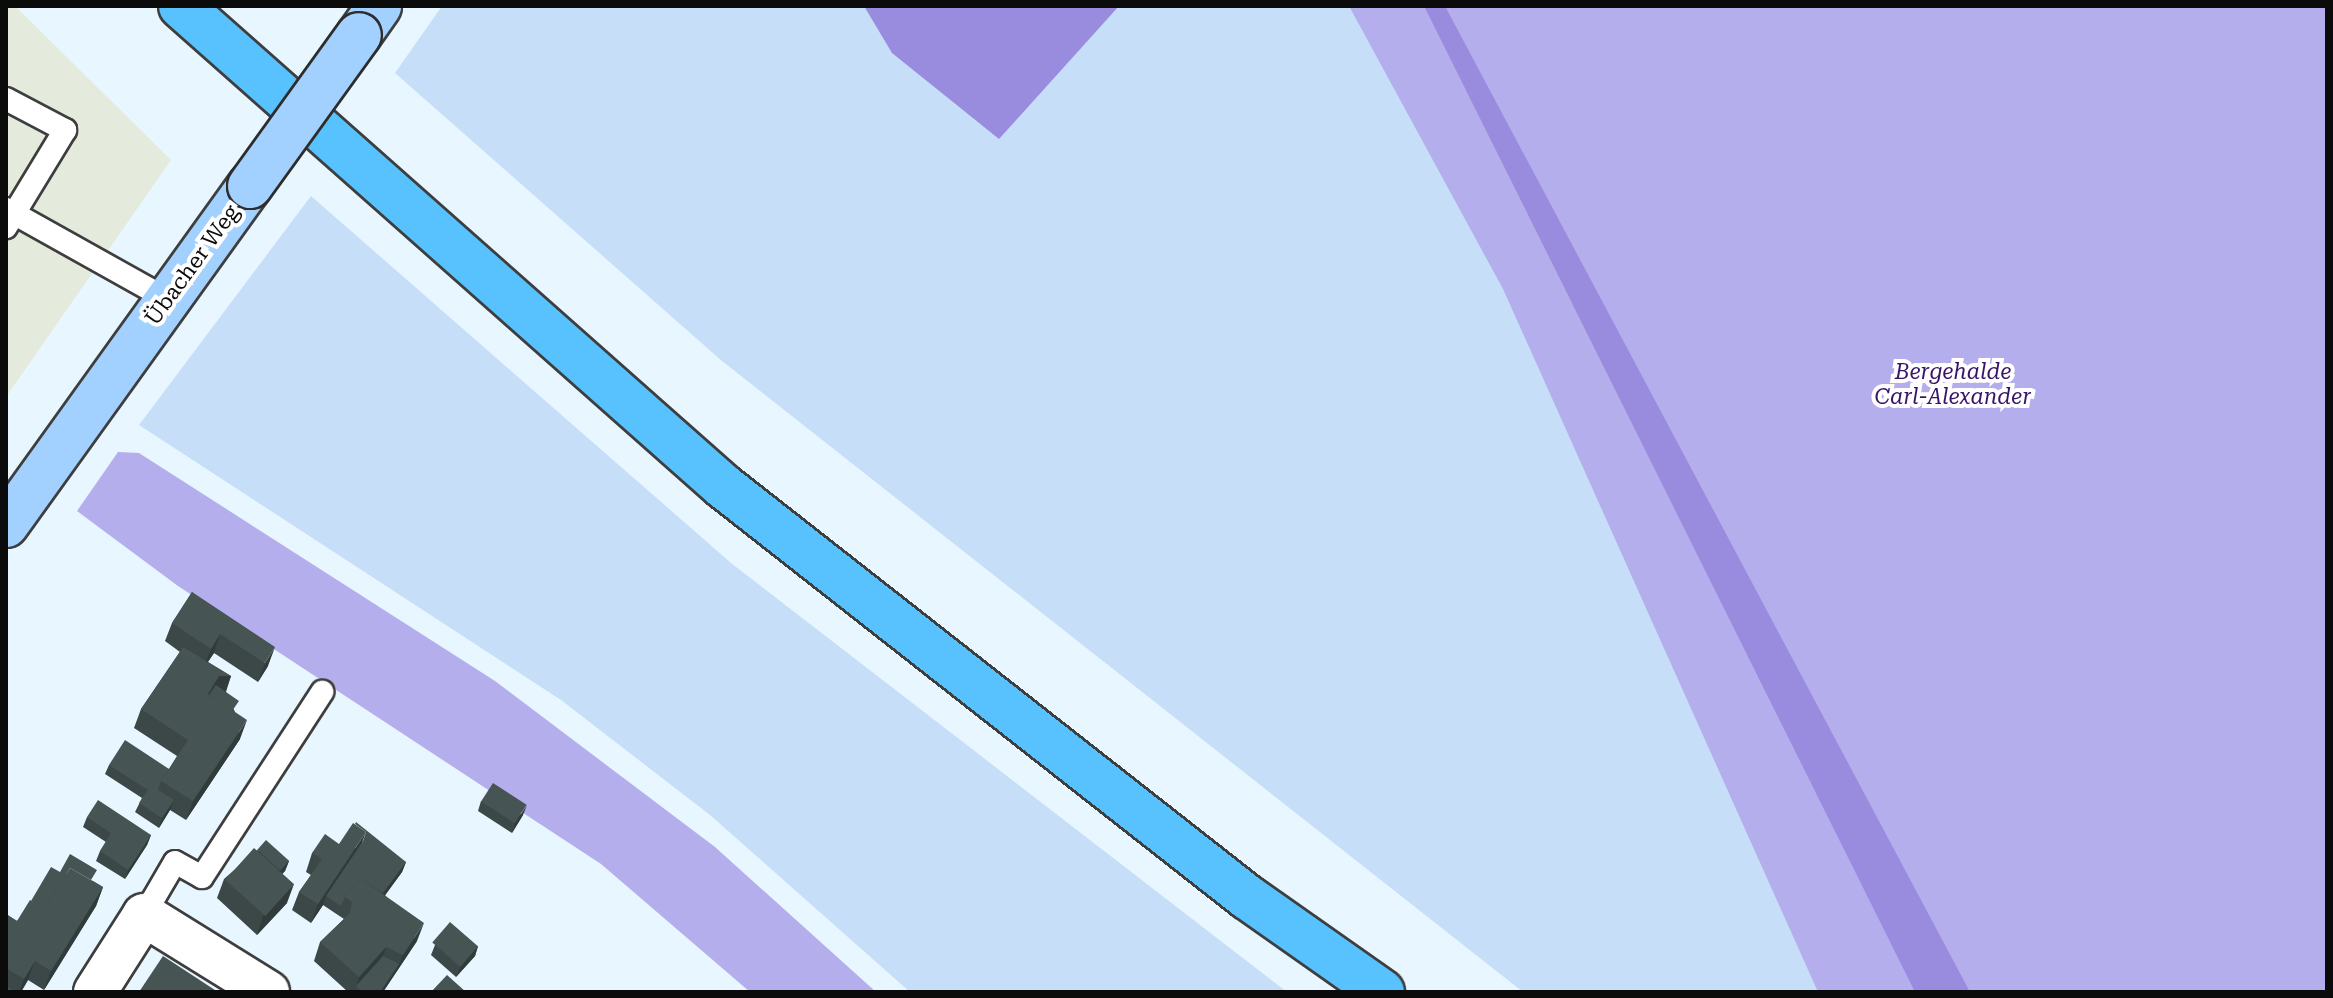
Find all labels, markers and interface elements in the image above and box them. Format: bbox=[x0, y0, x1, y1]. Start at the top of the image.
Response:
street label: Übacher Weg bbox=[139, 200, 245, 330]
park label: Bergehalde Carl-Alexander bbox=[1875, 358, 2031, 410]

